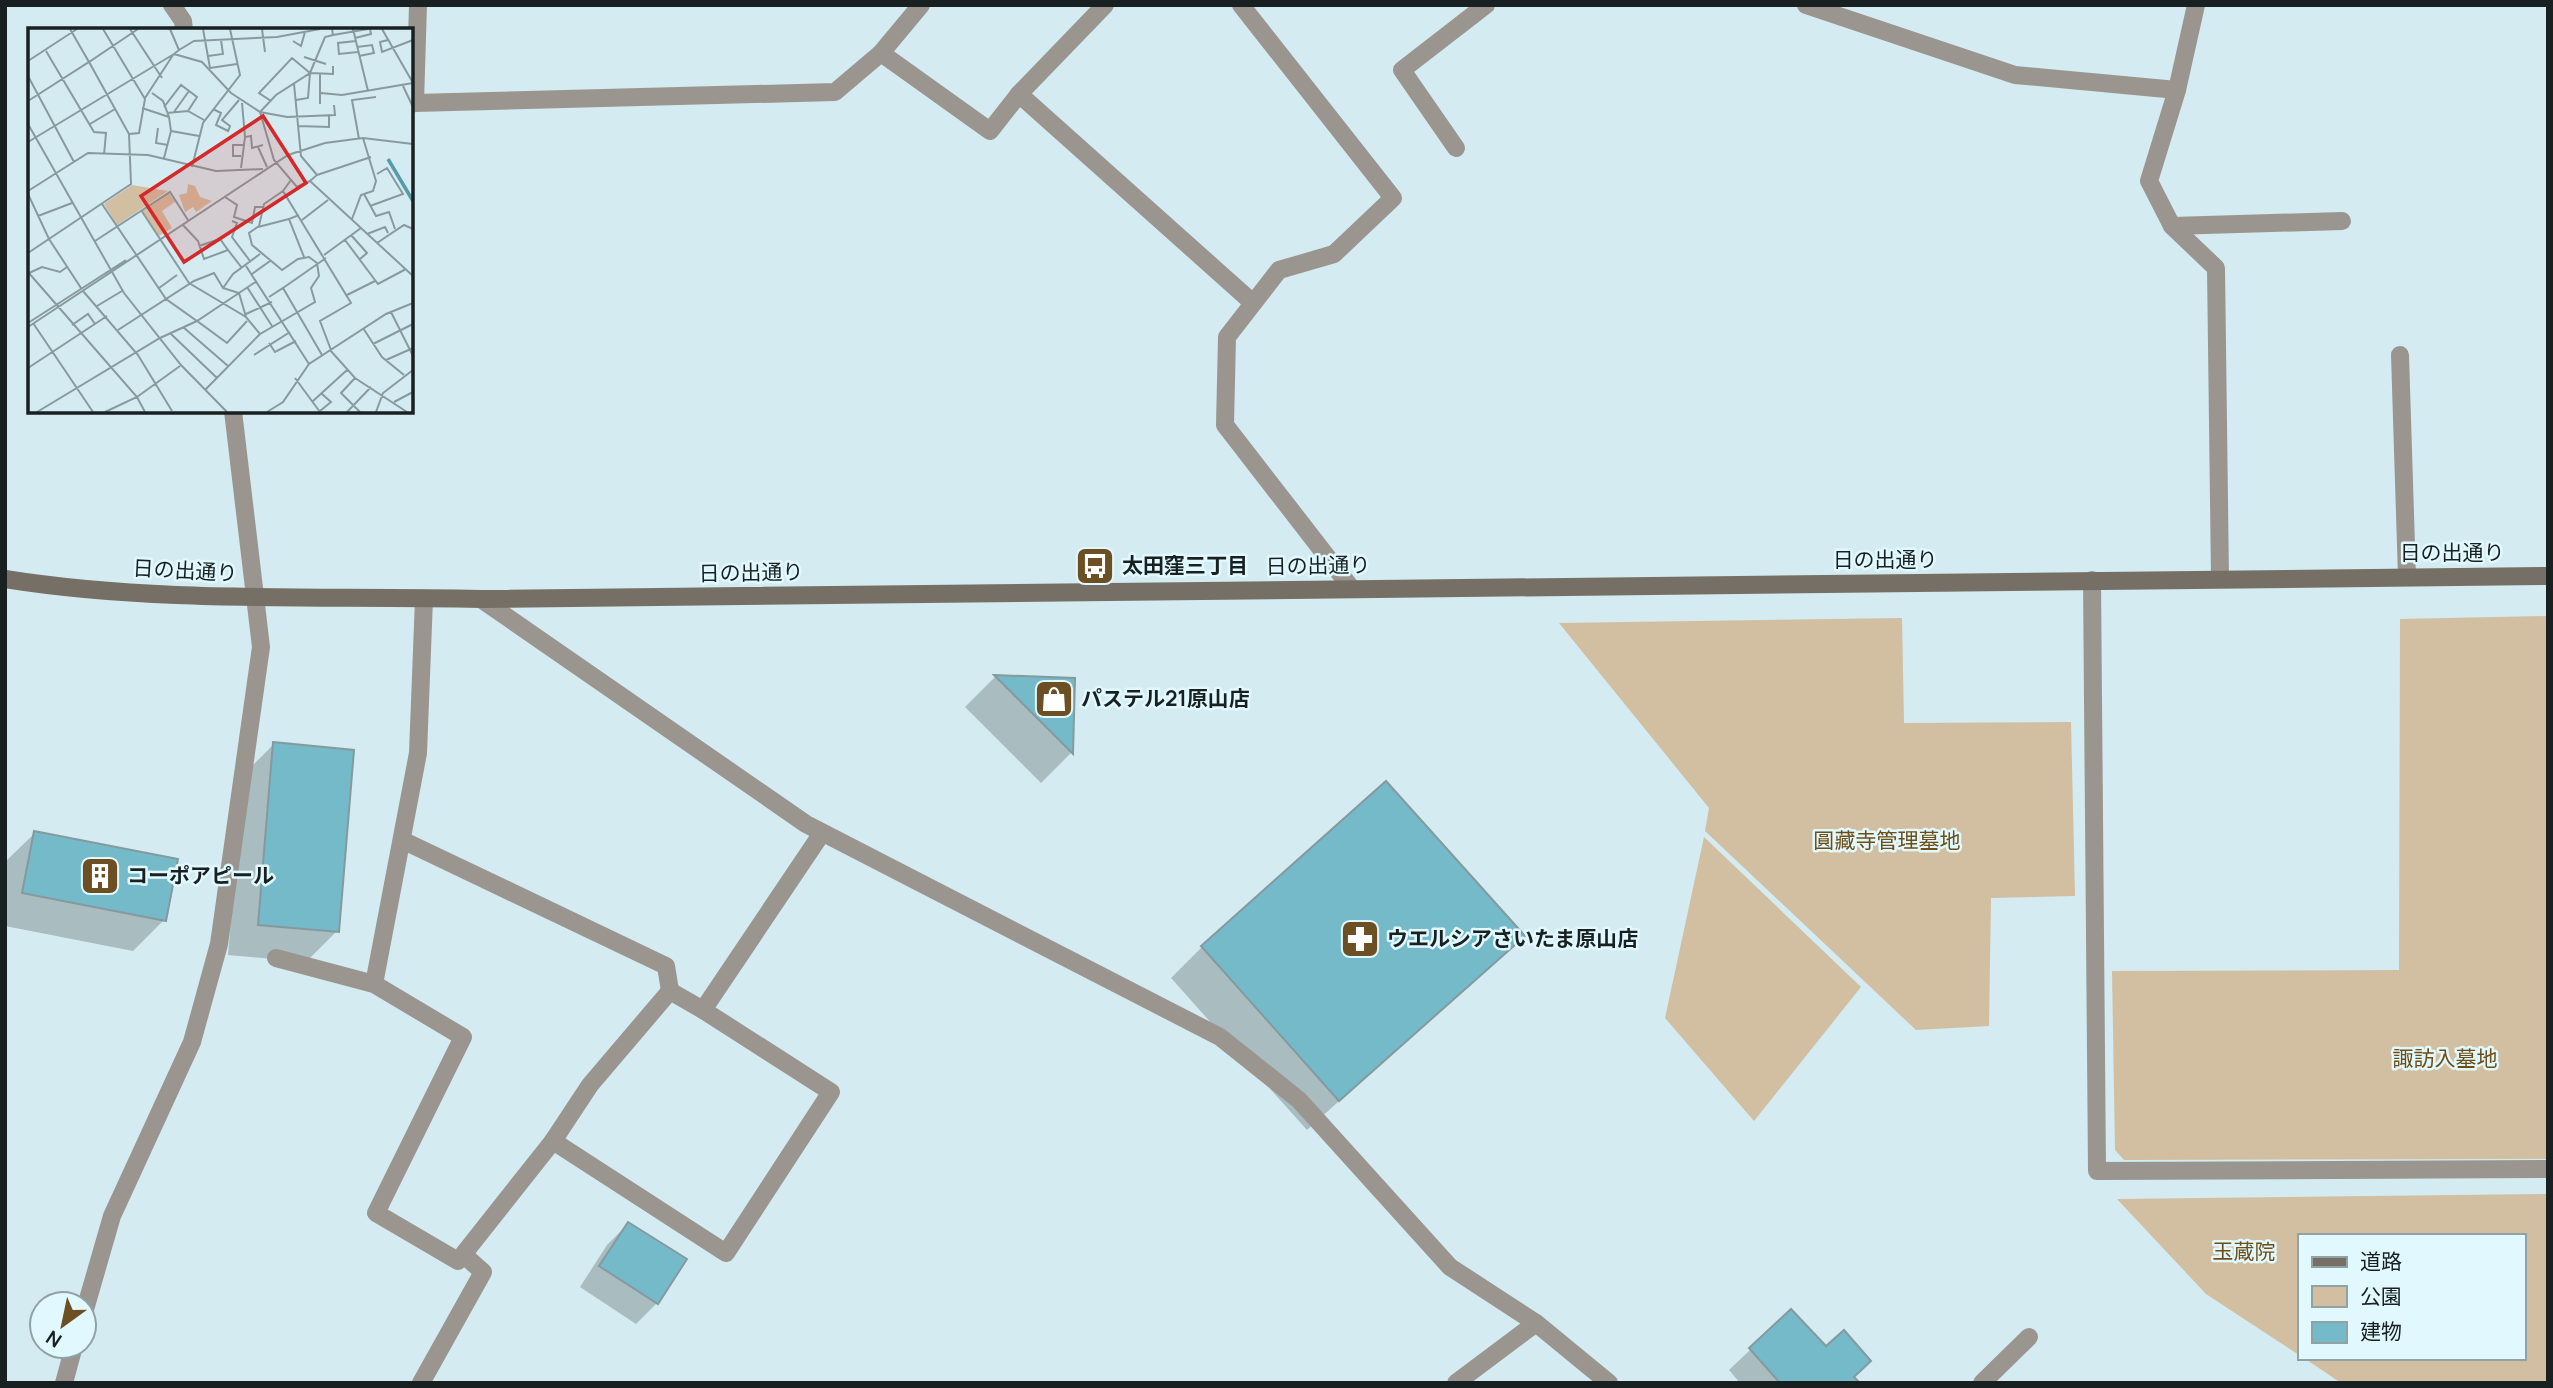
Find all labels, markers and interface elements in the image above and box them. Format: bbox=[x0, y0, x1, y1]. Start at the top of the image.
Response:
inset map bbox=[28, 28, 413, 413]
street label: 日の出通り bbox=[2400, 538, 2505, 566]
bus stop icon: 太田窪三丁目 bbox=[1074, 545, 1116, 587]
street label: 日の出通り bbox=[1833, 545, 1938, 573]
street label: 日の出通り bbox=[1265, 550, 1371, 580]
place label: 太田窪三丁目 bbox=[1122, 551, 1248, 579]
street label: 日の出通り bbox=[132, 553, 238, 587]
street label: 日の出通り bbox=[698, 557, 804, 587]
shop icon: パステル21原山店 bbox=[1033, 678, 1075, 720]
place label: パステル21原山店 bbox=[1081, 684, 1250, 712]
park label: 圓藏寺管理墓地 bbox=[1814, 826, 1961, 854]
building icon: コーポアピール bbox=[79, 855, 121, 897]
place label: コーポアピール bbox=[127, 861, 274, 889]
pharmacy icon: ウエルシアさいたま原山店 bbox=[1339, 918, 1381, 960]
place label: ウエルシアさいたま原山店 bbox=[1387, 924, 1638, 952]
park label: 諏訪入墓地 bbox=[2393, 1044, 2498, 1072]
legend bbox=[2298, 1234, 2525, 1360]
park label: 玉蔵院 bbox=[2213, 1237, 2276, 1265]
text: 道路 bbox=[2360, 1247, 2402, 1275]
text: 公園 bbox=[2360, 1282, 2402, 1310]
north arrow bbox=[28, 1290, 98, 1360]
text: 建物 bbox=[2360, 1317, 2402, 1345]
text: N bbox=[41, 1325, 67, 1354]

